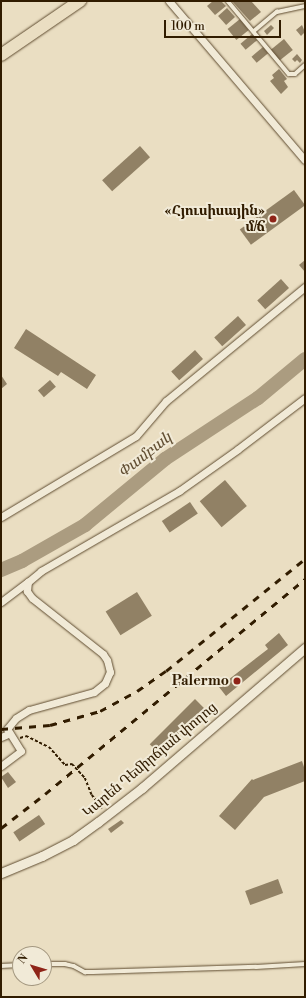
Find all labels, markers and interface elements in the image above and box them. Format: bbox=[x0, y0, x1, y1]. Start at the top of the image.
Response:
scale bar bbox=[166, 12, 283, 38]
text: 100 m bbox=[171, 19, 205, 34]
place label: «Հյուսիսային» մ/ճ bbox=[165, 203, 265, 236]
marker: «Հյուսիսային» մ/ճ bbox=[268, 214, 278, 224]
water label: Փամբակ bbox=[115, 429, 175, 481]
place label: Palermo bbox=[172, 673, 229, 689]
marker: Palermo bbox=[232, 676, 242, 686]
street label: Կարեն Դեմիրճյան փողոց bbox=[80, 699, 220, 821]
north arrow bbox=[12, 946, 52, 986]
text: N bbox=[15, 951, 32, 967]

